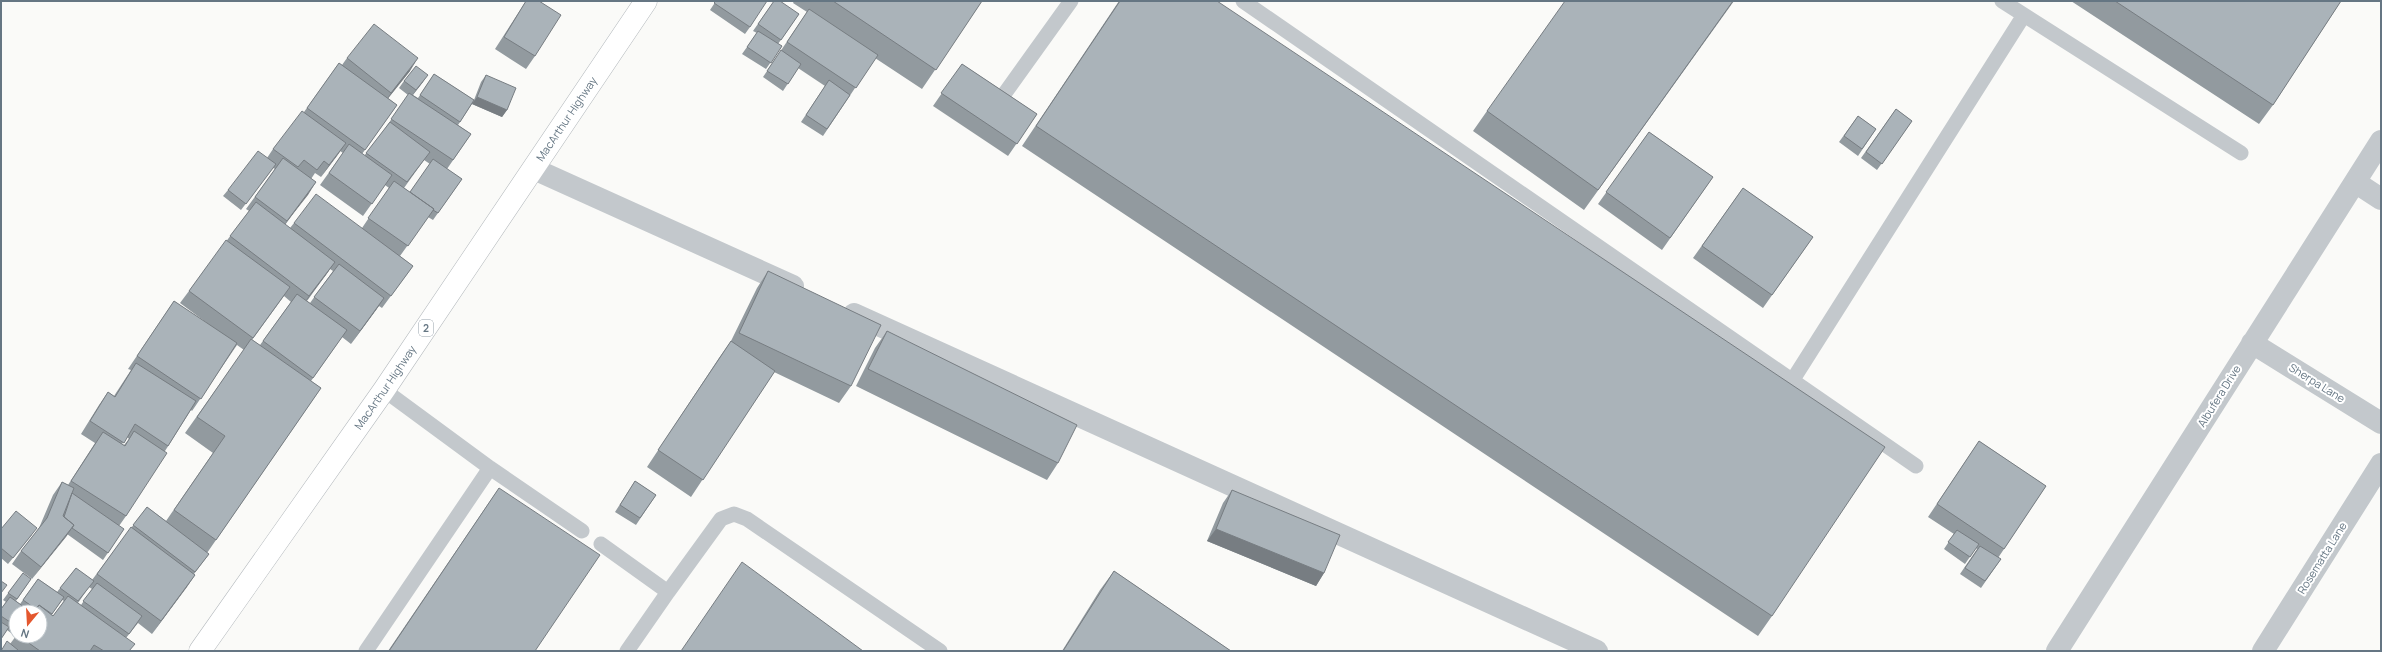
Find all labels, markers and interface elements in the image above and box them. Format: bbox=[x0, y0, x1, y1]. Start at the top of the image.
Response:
street label: MacArthur Highway bbox=[532, 73, 600, 164]
road number: 2 bbox=[419, 320, 433, 336]
street label: MacArthur Highway bbox=[350, 342, 419, 432]
street label: Sherpa Lane bbox=[2286, 359, 2349, 406]
street label: Albufera Drive bbox=[2194, 361, 2244, 430]
street label: Rosematta Lane bbox=[2293, 519, 2350, 596]
north arrow bbox=[8, 604, 48, 644]
text: N bbox=[19, 626, 31, 642]

